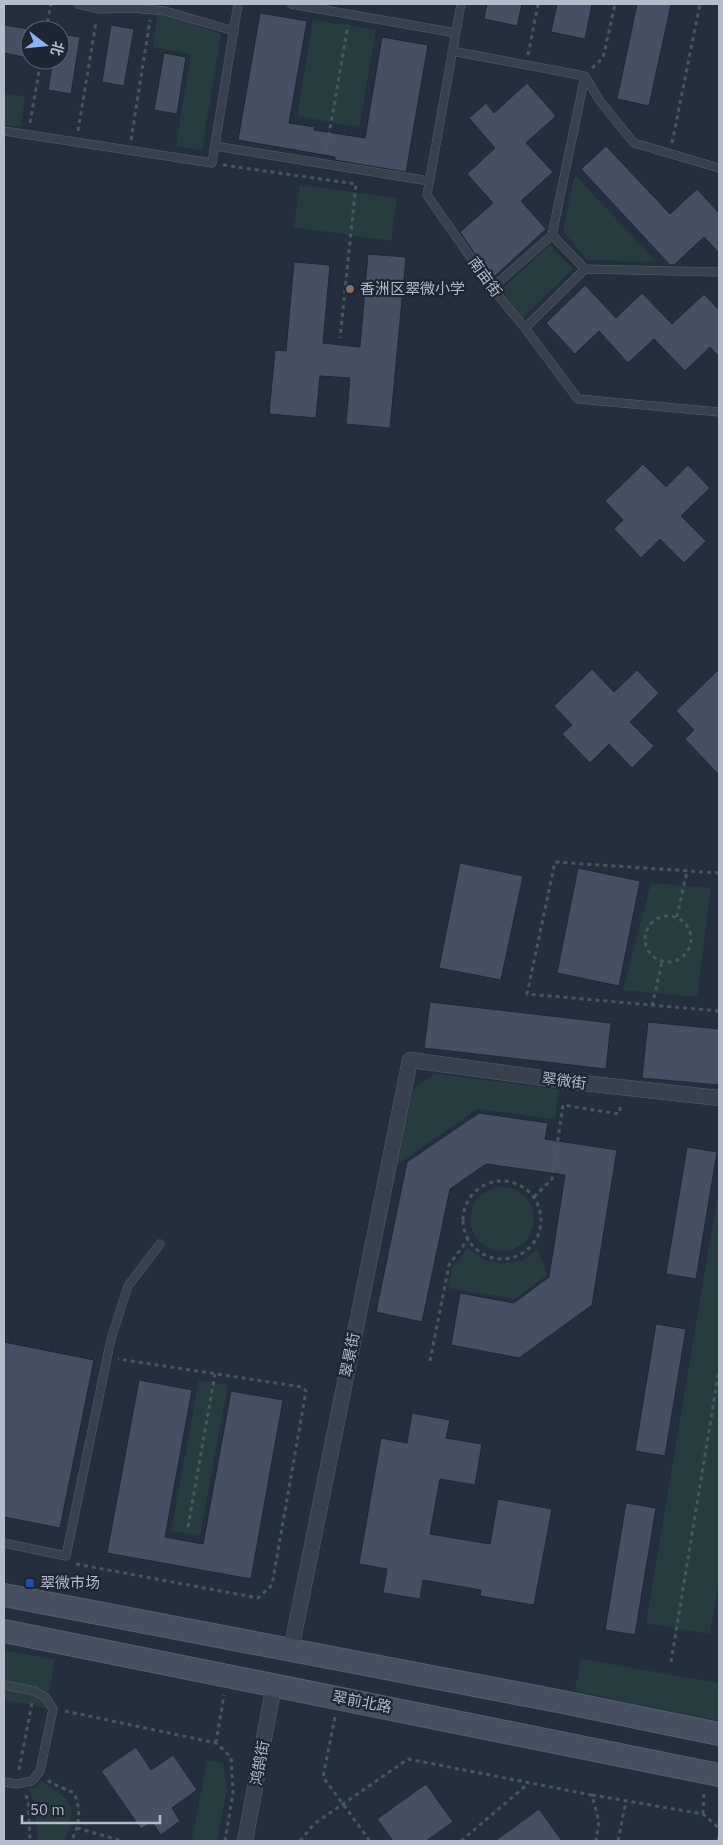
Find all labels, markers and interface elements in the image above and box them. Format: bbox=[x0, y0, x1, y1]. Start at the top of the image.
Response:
north arrow bbox=[20, 20, 70, 70]
text: 北 bbox=[47, 39, 68, 58]
street label: 南亩街 bbox=[464, 253, 506, 300]
place label: 香洲区翠微小学 bbox=[360, 279, 465, 298]
marker: 香洲区翠微小学 bbox=[344, 283, 356, 295]
street label: 翠微街 bbox=[541, 1068, 588, 1093]
street label: 翠景街 bbox=[336, 1331, 363, 1379]
place label: 翠微市场 bbox=[40, 1573, 100, 1592]
marker: 翠微市场 bbox=[24, 1577, 36, 1589]
street label: 翠前北路 bbox=[331, 1686, 393, 1717]
street label: 鸿鹄街 bbox=[246, 1739, 273, 1787]
scale bar bbox=[22, 1792, 160, 1824]
text: 50 m bbox=[30, 1800, 65, 1819]

